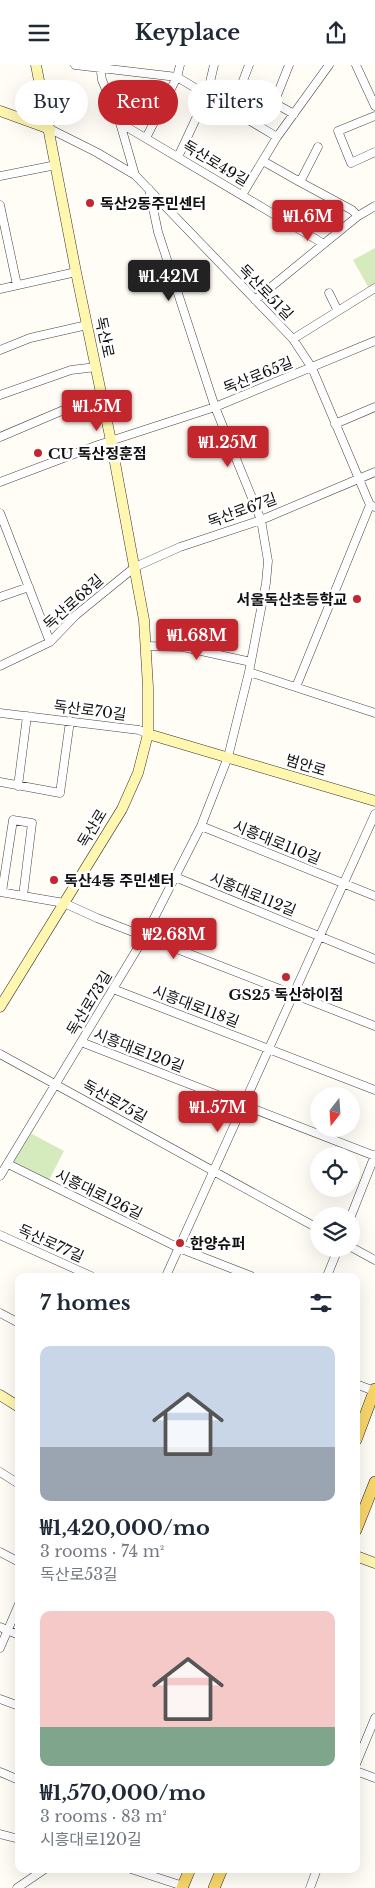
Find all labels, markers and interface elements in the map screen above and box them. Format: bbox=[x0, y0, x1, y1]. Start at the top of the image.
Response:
icon: menu bbox=[25, 19, 53, 47]
text: Keyplace bbox=[135, 19, 240, 46]
icon: share bbox=[322, 19, 350, 47]
chip: Buy bbox=[15, 80, 88, 125]
chip: Rent bbox=[98, 80, 178, 125]
chip: Filters bbox=[188, 80, 282, 125]
street label: 독산로49길 bbox=[180, 136, 252, 190]
place label: 독산2동주민센터 bbox=[100, 194, 206, 213]
marker: 독산2동주민센터 bbox=[84, 197, 96, 209]
pin: ₩1.6M bbox=[273, 199, 343, 242]
text: ₩1.6M bbox=[283, 206, 333, 226]
pin: ₩1.42M bbox=[128, 259, 210, 302]
street label: 독산로51길 bbox=[235, 260, 297, 324]
text: ₩1.42M bbox=[139, 266, 199, 286]
street label: 독산로 bbox=[91, 315, 119, 359]
street label: 독산로65길 bbox=[220, 352, 296, 398]
pin: ₩1.5M bbox=[62, 389, 132, 432]
text: ₩1.5M bbox=[73, 396, 121, 416]
pin: ₩1.25M bbox=[187, 425, 269, 468]
text: ₩1.25M bbox=[199, 432, 257, 452]
place label: CU 독산정훈점 bbox=[48, 444, 147, 463]
marker: CU 독산정훈점 bbox=[32, 447, 44, 459]
street label: 독산로67길 bbox=[205, 489, 279, 531]
street label: 독산로68길 bbox=[39, 570, 107, 634]
place label: 서울독산초등학교 bbox=[237, 590, 347, 609]
marker: 서울독산초등학교 bbox=[351, 593, 363, 605]
pin: ₩1.68M bbox=[156, 619, 238, 661]
text: ₩1.68M bbox=[167, 625, 227, 645]
street label: 독산로70길 bbox=[52, 696, 128, 724]
street label: 범안로 bbox=[283, 750, 329, 780]
street label: 독산로 bbox=[73, 805, 111, 851]
street label: 시흥대로110길 bbox=[230, 816, 324, 868]
street label: 시흥대로112길 bbox=[207, 868, 299, 920]
place label: 독산4동 주민센터 bbox=[64, 871, 175, 890]
marker: 독산4동 주민센터 bbox=[48, 874, 60, 886]
pin: ₩2.68M bbox=[133, 917, 215, 960]
text: ₩2.68M bbox=[142, 924, 206, 944]
street label: 독산로73길 bbox=[62, 967, 116, 1039]
marker: GS25 독산하이점 bbox=[280, 971, 292, 983]
street label: 시흥대로118길 bbox=[150, 981, 242, 1031]
place label: GS25 독산하이점 bbox=[229, 985, 343, 1004]
street label: 시흥대로120길 bbox=[91, 1024, 187, 1076]
street label: 독산로75길 bbox=[79, 1075, 151, 1127]
north arrow bbox=[310, 1087, 360, 1137]
map controls bbox=[310, 1087, 360, 1257]
pin: ₩1.57M bbox=[177, 1091, 259, 1133]
text: ₩1.57M bbox=[190, 1097, 246, 1117]
button: locate bbox=[310, 1147, 360, 1197]
street label: 시흥대로126길 bbox=[52, 1165, 146, 1223]
button: layers bbox=[310, 1207, 360, 1257]
street label: 독산로77길 bbox=[15, 1220, 87, 1266]
place label: 한양슈퍼 bbox=[190, 1234, 245, 1253]
marker: 한양슈퍼 bbox=[174, 1237, 186, 1249]
icon: filters bbox=[307, 1289, 335, 1317]
text: 7 homes bbox=[40, 1290, 131, 1316]
icon: home bbox=[143, 1379, 233, 1469]
text: ₩1,420,000/mo bbox=[40, 1515, 210, 1541]
text: 3 rooms · 74 m² bbox=[40, 1541, 164, 1561]
text: 독산로53길 bbox=[40, 1564, 118, 1584]
icon: home bbox=[143, 1644, 233, 1734]
text: ₩1,570,000/mo bbox=[40, 1780, 206, 1806]
text: 3 rooms · 83 m² bbox=[40, 1806, 167, 1826]
text: 시흥대로120길 bbox=[40, 1829, 142, 1849]

